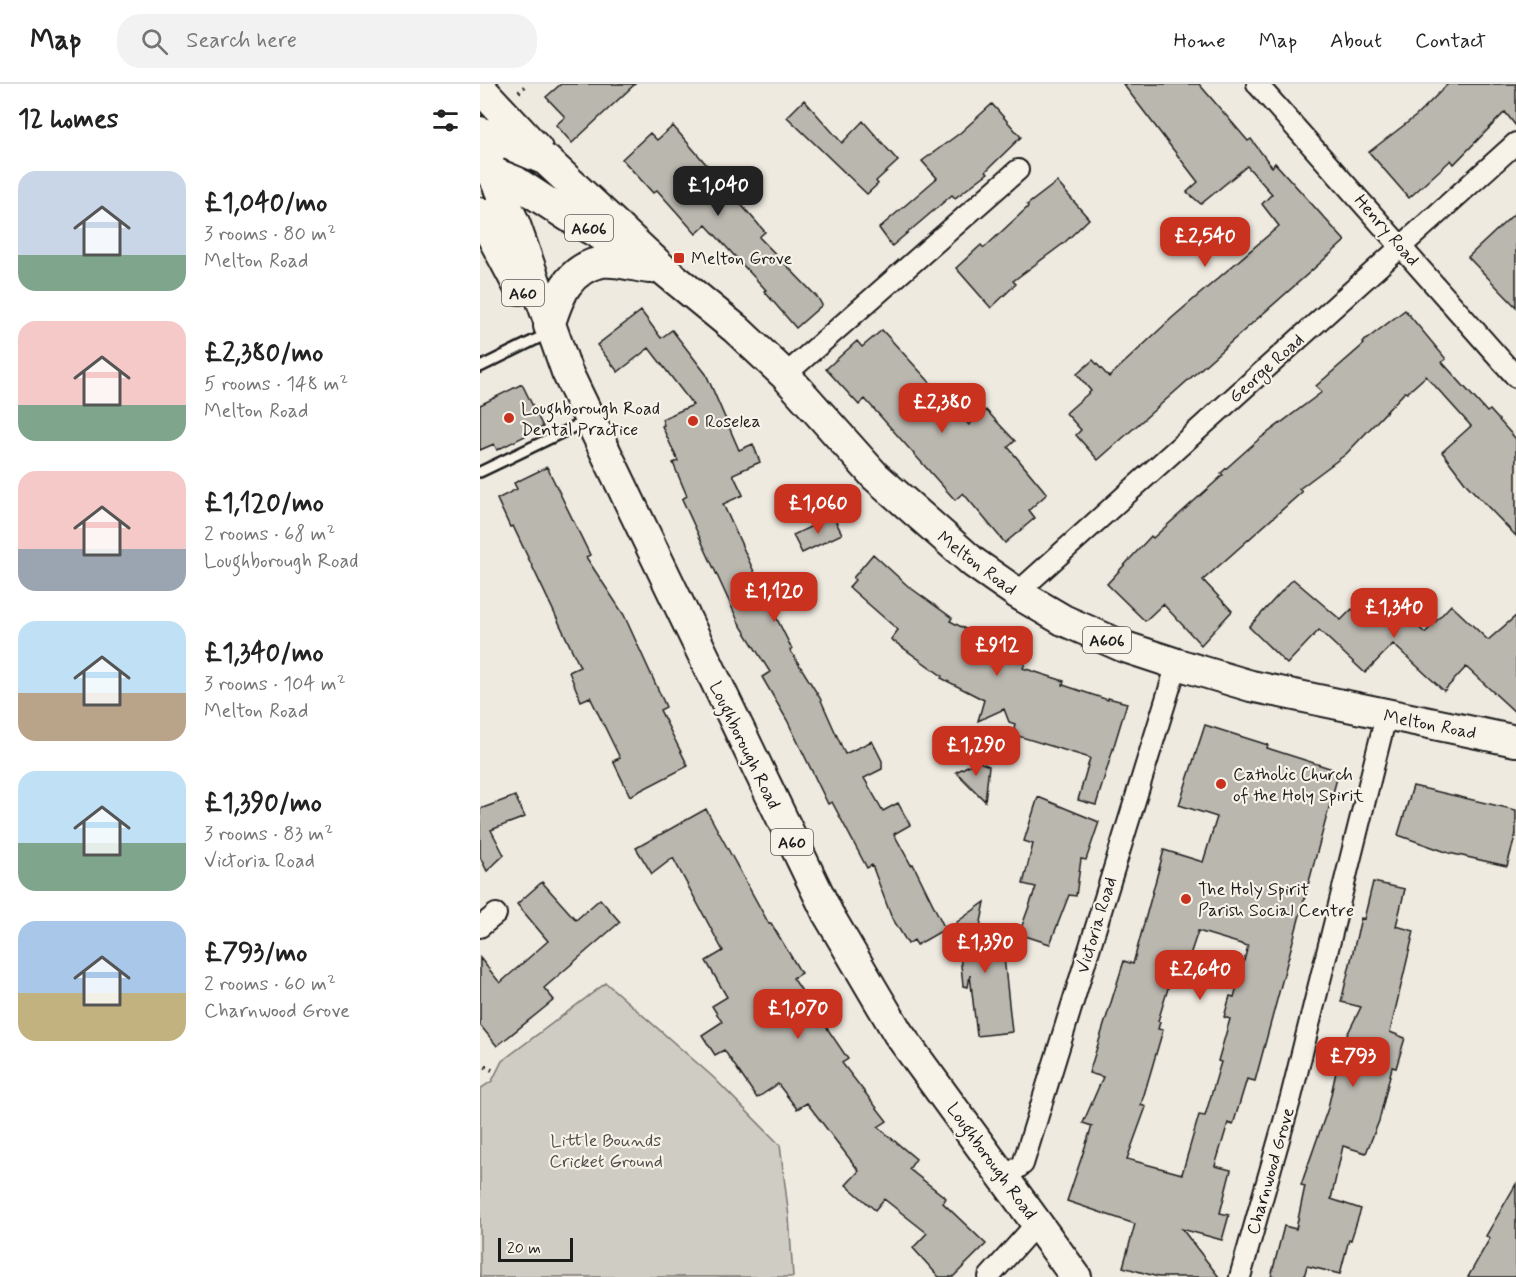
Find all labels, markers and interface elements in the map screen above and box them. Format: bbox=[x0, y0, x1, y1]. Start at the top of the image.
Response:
search box bbox=[117, 14, 537, 68]
text: Map bbox=[30, 23, 81, 60]
icon: search bbox=[138, 25, 171, 58]
text: Search here bbox=[186, 27, 297, 55]
text: Home bbox=[1174, 27, 1226, 55]
text: Map bbox=[1259, 27, 1297, 55]
text: About bbox=[1330, 27, 1382, 55]
text: Contact bbox=[1415, 27, 1486, 55]
text: 12 homes bbox=[18, 103, 118, 137]
icon: filters bbox=[429, 104, 462, 137]
pin: £1,040 bbox=[669, 166, 767, 217]
text: £1,040 bbox=[687, 172, 749, 199]
text: £1,040/mo bbox=[204, 187, 327, 221]
street label: Henry Road bbox=[1348, 190, 1424, 272]
icon: home bbox=[66, 195, 138, 267]
road number: A606 bbox=[565, 215, 613, 241]
pin: £2,540 bbox=[1156, 217, 1254, 268]
text: 3 rooms · 80 m² bbox=[204, 221, 336, 248]
text: £2,540 bbox=[1174, 223, 1236, 250]
place label: Melton Grove bbox=[691, 247, 793, 271]
text: Melton Road bbox=[204, 248, 308, 275]
marker: Melton Grove bbox=[672, 251, 686, 265]
road number: A60 bbox=[502, 280, 544, 306]
street label: George Road bbox=[1224, 328, 1310, 410]
text: £2,380/mo bbox=[204, 337, 323, 371]
icon: home bbox=[66, 345, 138, 417]
text: 5 rooms · 148 m² bbox=[204, 371, 348, 398]
pin: £2,380 bbox=[893, 383, 991, 434]
text: £2,380 bbox=[913, 389, 971, 416]
place label: Loughborough Road Dental Practice bbox=[521, 397, 660, 442]
text: Melton Road bbox=[204, 398, 308, 425]
place label: Roselea bbox=[705, 410, 761, 434]
marker: Loughborough Road Dental Practice bbox=[502, 411, 516, 425]
marker: Roselea bbox=[686, 414, 700, 428]
pin: £1,060 bbox=[769, 484, 867, 535]
text: £1,120/mo bbox=[204, 487, 324, 521]
text: £1,060 bbox=[788, 490, 848, 517]
icon: home bbox=[66, 495, 138, 567]
text: 2 rooms · 68 m² bbox=[204, 521, 335, 548]
street label: Melton Road bbox=[932, 526, 1021, 602]
text: Loughborough Road bbox=[204, 548, 359, 575]
pin: £1,120 bbox=[725, 572, 823, 623]
text: £1,120 bbox=[744, 578, 804, 605]
pin: £1,340 bbox=[1345, 588, 1443, 639]
text: £1,340 bbox=[1365, 594, 1423, 621]
pin: £912 bbox=[961, 626, 1033, 677]
road number: A606 bbox=[1083, 627, 1131, 653]
text: £912 bbox=[975, 632, 1019, 659]
text: £1,340/mo bbox=[204, 637, 324, 671]
icon: home bbox=[66, 645, 138, 717]
text: 3 rooms · 104 m² bbox=[204, 671, 346, 698]
street label: Loughborough Road bbox=[701, 678, 785, 814]
text: Melton Road bbox=[204, 698, 308, 725]
street label: Melton Road bbox=[1381, 704, 1478, 746]
pin: £1,290 bbox=[927, 726, 1025, 777]
text: £1,290 bbox=[946, 732, 1006, 759]
place label: Catholic Church of the Holy Spirit bbox=[1233, 763, 1364, 808]
marker: Catholic Church of the Holy Spirit bbox=[1214, 777, 1228, 791]
text: £1,390/mo bbox=[204, 787, 322, 821]
icon: home bbox=[66, 795, 138, 867]
text: 3 rooms · 83 m² bbox=[204, 821, 333, 848]
road number: A60 bbox=[771, 829, 813, 855]
text: Victoria Road bbox=[204, 848, 315, 875]
street label: Victoria Road bbox=[1071, 874, 1123, 977]
place label: The Holy Spirit Parish Social Centre bbox=[1198, 878, 1354, 923]
marker: The Holy Spirit Parish Social Centre bbox=[1179, 892, 1193, 906]
pin: £1,390 bbox=[936, 923, 1034, 974]
text: £1,390 bbox=[956, 929, 1014, 956]
text: £793/mo bbox=[204, 937, 307, 971]
icon: home bbox=[66, 945, 138, 1017]
pin: £2,640 bbox=[1151, 950, 1249, 1001]
text: £2,640 bbox=[1169, 956, 1231, 983]
text: 2 rooms · 60 m² bbox=[204, 971, 336, 998]
pin: £1,070 bbox=[749, 989, 847, 1040]
text: £1,070 bbox=[767, 995, 829, 1022]
text: Charnwood Grove bbox=[204, 998, 350, 1025]
pin: £793 bbox=[1317, 1037, 1389, 1088]
text: £793 bbox=[1330, 1043, 1376, 1070]
street label: Loughborough Road bbox=[939, 1098, 1042, 1226]
street label: Charnwood Grove bbox=[1241, 1105, 1301, 1238]
park label: Little Bounds Cricket Ground bbox=[549, 1129, 663, 1174]
scale bar bbox=[498, 1235, 573, 1262]
text: 20 m bbox=[507, 1238, 541, 1259]

